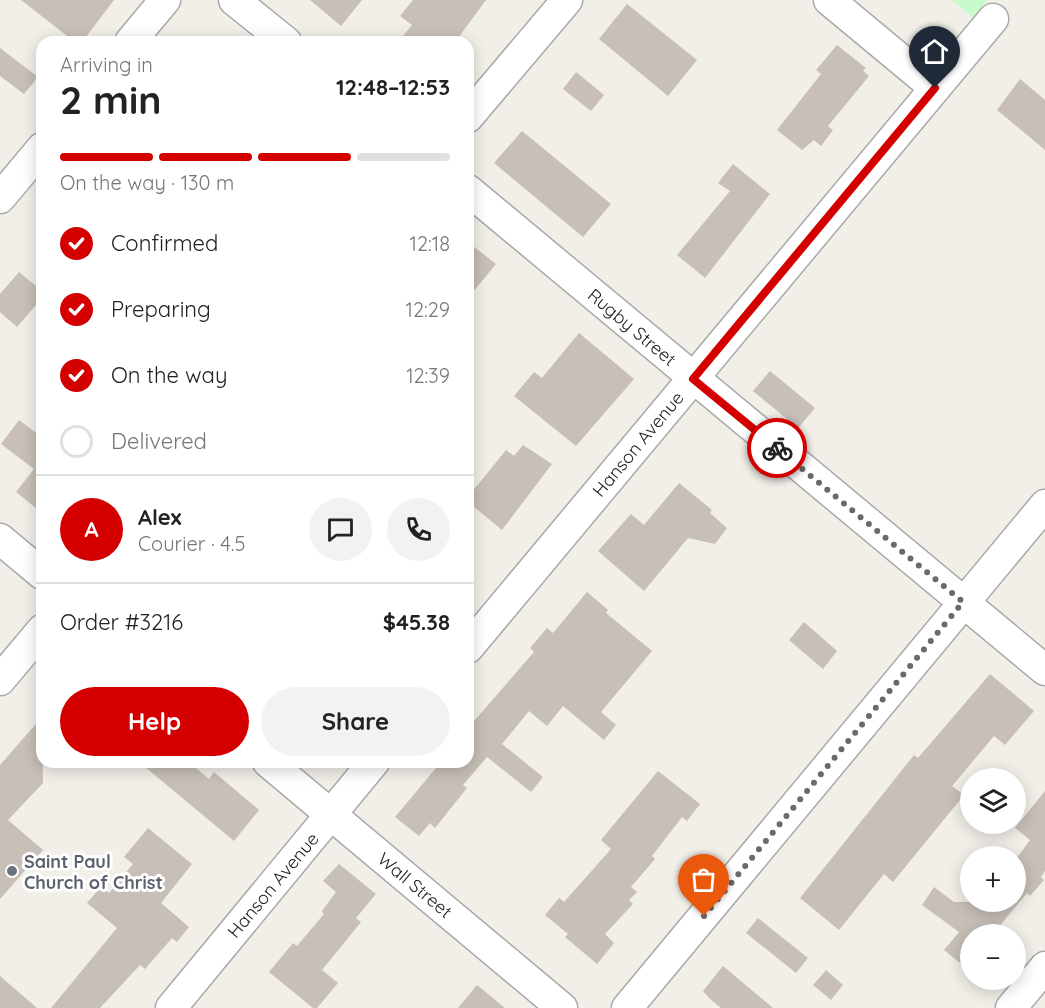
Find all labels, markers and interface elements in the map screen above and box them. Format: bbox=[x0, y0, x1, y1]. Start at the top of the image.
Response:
pin bbox=[909, 26, 960, 88]
icon: home bbox=[918, 35, 951, 68]
text: Arriving in bbox=[60, 52, 153, 77]
text: 12:48–12:53 bbox=[336, 73, 450, 101]
text: 2 min bbox=[60, 75, 162, 124]
text: On the way · 130 m bbox=[60, 170, 234, 195]
icon: check bbox=[60, 227, 93, 260]
text: Confirmed bbox=[111, 229, 218, 257]
text: 12:18 bbox=[410, 231, 450, 256]
street label: Rugby Street bbox=[583, 283, 681, 371]
icon: check bbox=[60, 293, 93, 326]
text: Preparing bbox=[111, 295, 211, 323]
text: 12:29 bbox=[406, 297, 450, 322]
icon: check bbox=[60, 359, 93, 392]
text: On the way bbox=[111, 361, 227, 389]
text: 12:39 bbox=[406, 363, 450, 388]
street label: Hanson Avenue bbox=[587, 387, 689, 501]
courier bbox=[747, 418, 807, 478]
text: Delivered bbox=[111, 427, 207, 455]
icon: bike bbox=[761, 432, 794, 465]
button: chat bbox=[309, 498, 372, 561]
button: phone bbox=[387, 498, 450, 561]
text: Alex bbox=[138, 503, 181, 531]
text: A bbox=[84, 515, 99, 543]
text: Courier · 4.5 bbox=[138, 531, 245, 556]
text: Order #3216 bbox=[60, 608, 183, 636]
text: $45.38 bbox=[383, 608, 450, 636]
button: Help bbox=[60, 687, 249, 756]
button: Share bbox=[261, 687, 450, 756]
map controls bbox=[960, 768, 1026, 990]
button: layers bbox=[960, 768, 1026, 834]
street label: Hanson Avenue bbox=[222, 828, 324, 942]
button: + bbox=[960, 846, 1026, 912]
street label: Wall Street bbox=[373, 847, 457, 923]
place label: Saint Paul Church of Christ bbox=[24, 850, 163, 894]
pin bbox=[678, 854, 729, 916]
icon: bag bbox=[687, 863, 720, 896]
marker: Saint Paul Church of Christ bbox=[5, 864, 19, 878]
button: − bbox=[960, 924, 1026, 990]

